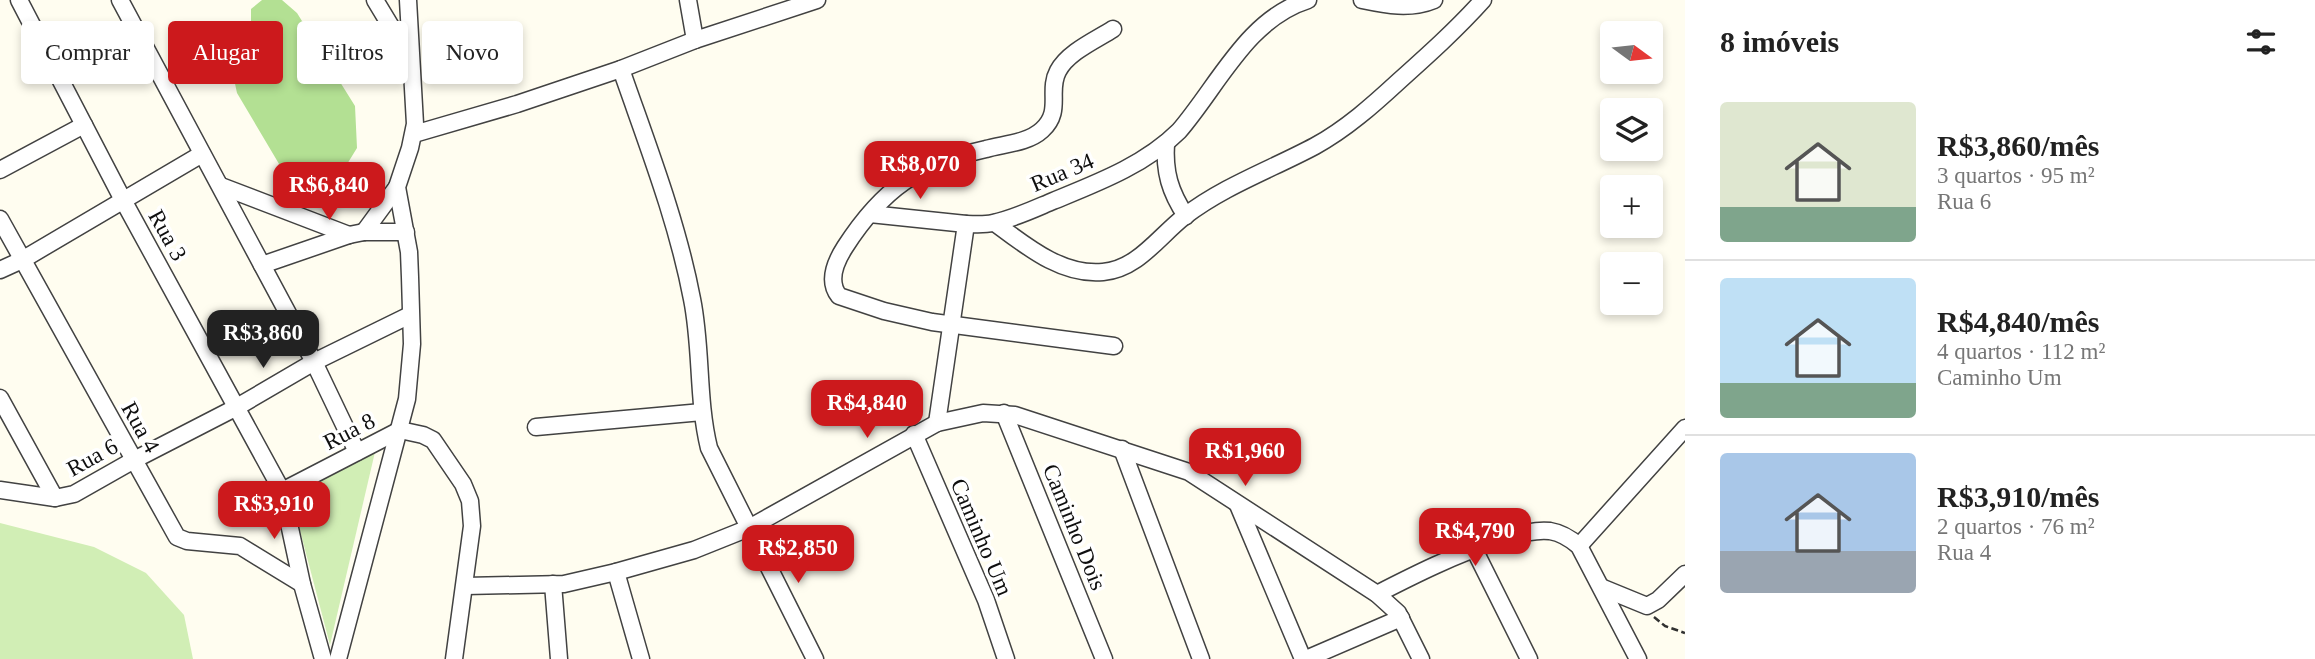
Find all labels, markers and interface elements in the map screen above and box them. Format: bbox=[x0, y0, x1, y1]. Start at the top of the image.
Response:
chip: Comprar bbox=[21, 21, 154, 84]
chip: Alugar bbox=[168, 21, 283, 84]
chip: Filtros bbox=[297, 21, 408, 84]
chip: Novo bbox=[422, 21, 523, 84]
north arrow bbox=[1600, 21, 1662, 84]
map controls bbox=[1600, 21, 1663, 315]
icon: filters bbox=[2242, 23, 2280, 61]
text: 8 imóveis bbox=[1720, 25, 1839, 58]
button: layers bbox=[1600, 98, 1663, 161]
text: R$3,860/mês bbox=[1937, 129, 2099, 162]
icon: home bbox=[1776, 130, 1860, 214]
pin: R$8,070 bbox=[855, 142, 985, 201]
street label: Rua 34 bbox=[1027, 148, 1098, 197]
text: R$8,070 bbox=[880, 151, 960, 176]
pin: R$6,840 bbox=[264, 162, 394, 222]
text: 3 quartos · 95 m² bbox=[1937, 163, 2095, 188]
text: R$6,840 bbox=[289, 172, 369, 197]
button: + bbox=[1600, 175, 1663, 238]
text: Rua 6 bbox=[1937, 189, 1991, 214]
street label: Rua 3 bbox=[143, 205, 192, 265]
button: − bbox=[1600, 252, 1663, 315]
text: R$4,840/mês bbox=[1937, 305, 2099, 338]
icon: home bbox=[1776, 306, 1860, 390]
pin: R$3,860 bbox=[198, 310, 328, 370]
text: R$3,860 bbox=[223, 320, 303, 345]
text: 4 quartos · 112 m² bbox=[1937, 339, 2105, 364]
text: Caminho Um bbox=[1937, 365, 2062, 390]
pin: R$4,840 bbox=[802, 380, 932, 440]
text: R$4,840 bbox=[827, 390, 907, 415]
street label: Rua 4 bbox=[116, 397, 165, 457]
street label: Rua 8 bbox=[319, 408, 379, 455]
pin: R$1,960 bbox=[1180, 428, 1310, 488]
street label: Rua 6 bbox=[62, 433, 122, 482]
text: R$1,960 bbox=[1205, 438, 1285, 463]
street label: Caminho Dois bbox=[1038, 461, 1111, 594]
street label: Caminho Um bbox=[946, 475, 1017, 600]
text: R$3,910/mês bbox=[1937, 480, 2099, 513]
icon: home bbox=[1776, 481, 1860, 565]
pin: R$3,910 bbox=[209, 482, 339, 541]
text: R$3,910 bbox=[234, 491, 314, 516]
pin: R$4,790 bbox=[1410, 508, 1540, 568]
text: 2 quartos · 76 m² bbox=[1937, 514, 2095, 539]
text: R$4,790 bbox=[1435, 518, 1515, 543]
pin: R$2,850 bbox=[733, 526, 863, 585]
text: R$2,850 bbox=[758, 535, 838, 560]
text: Rua 4 bbox=[1937, 540, 1991, 565]

